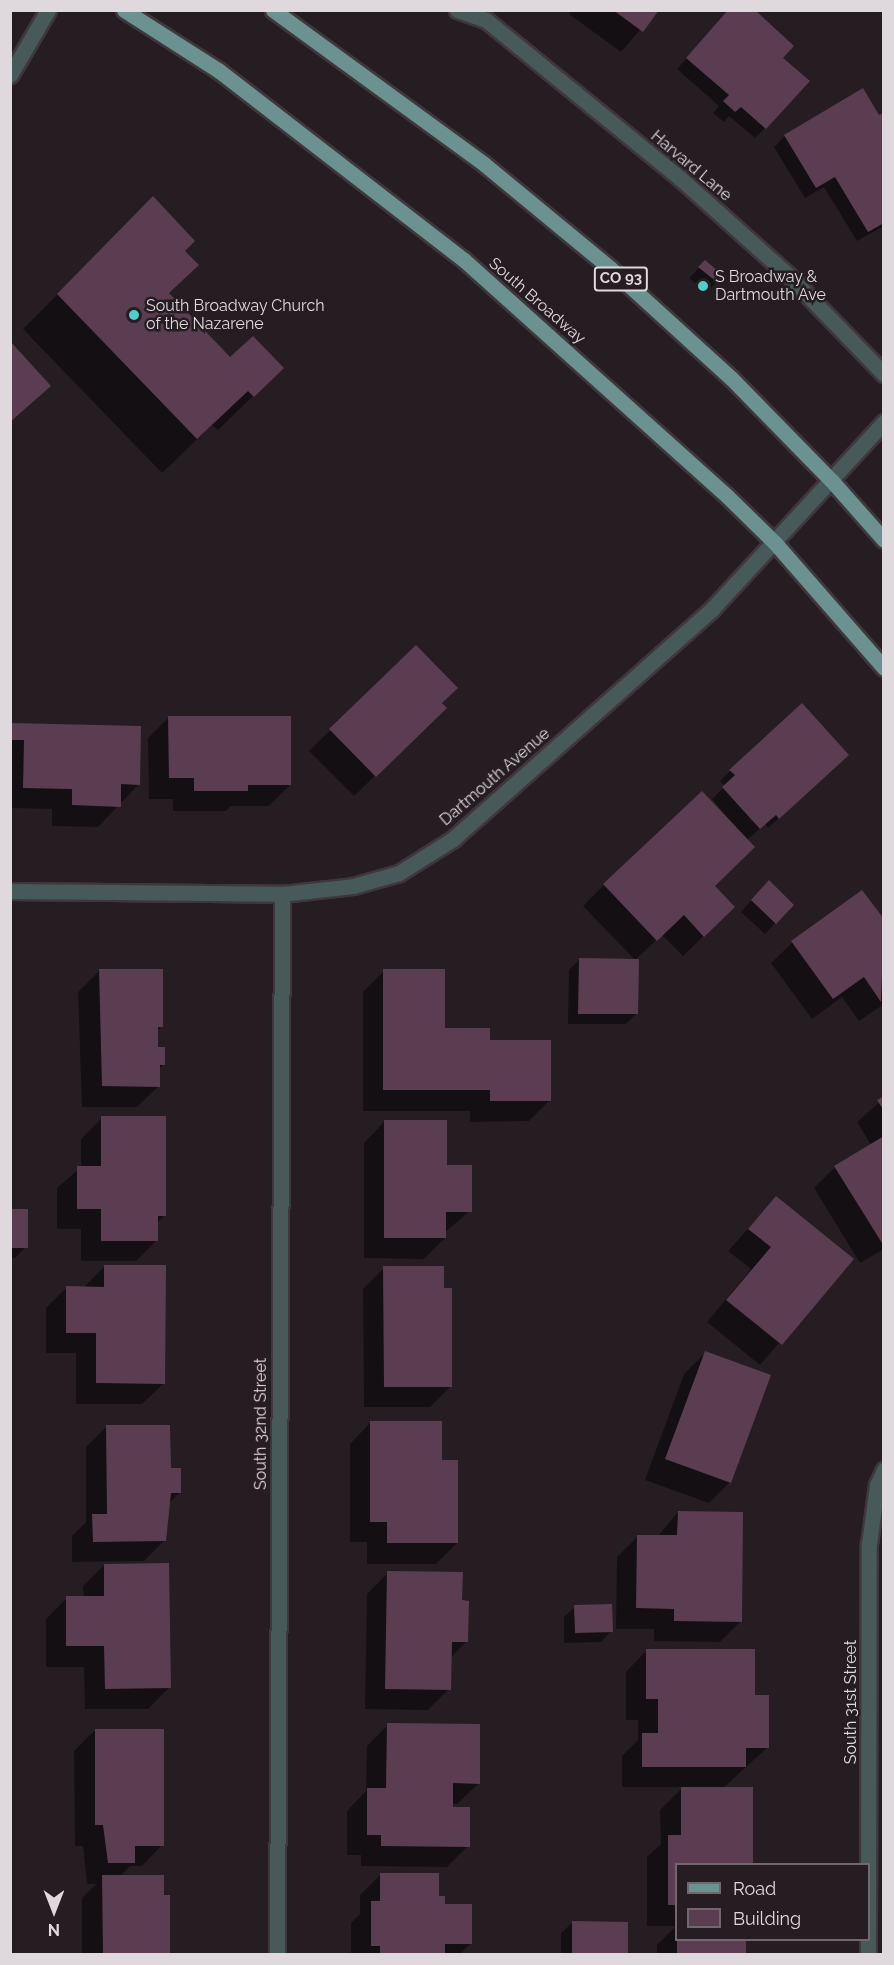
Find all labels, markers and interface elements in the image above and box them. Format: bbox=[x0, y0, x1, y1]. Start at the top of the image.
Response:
street label: Harvard Lane bbox=[647, 127, 735, 205]
street label: South Broadway bbox=[485, 254, 589, 348]
road number: CO 93 bbox=[592, 267, 650, 291]
place label: S Broadway & Dartmouth Ave bbox=[715, 267, 826, 305]
marker: S Broadway & Dartmouth Ave bbox=[696, 279, 710, 293]
place label: South Broadway Church of the Nazarene bbox=[146, 296, 325, 334]
marker: South Broadway Church of the Nazarene bbox=[127, 308, 141, 322]
street label: Dartmouth Avenue bbox=[436, 724, 554, 830]
street label: South 32nd Street bbox=[251, 1358, 271, 1490]
street label: South 31st Street bbox=[841, 1640, 861, 1764]
legend bbox=[675, 1863, 870, 1941]
text: Road bbox=[733, 1878, 776, 1899]
north arrow bbox=[24, 1881, 84, 1941]
text: Building bbox=[733, 1908, 801, 1929]
text: N bbox=[48, 1920, 60, 1939]

